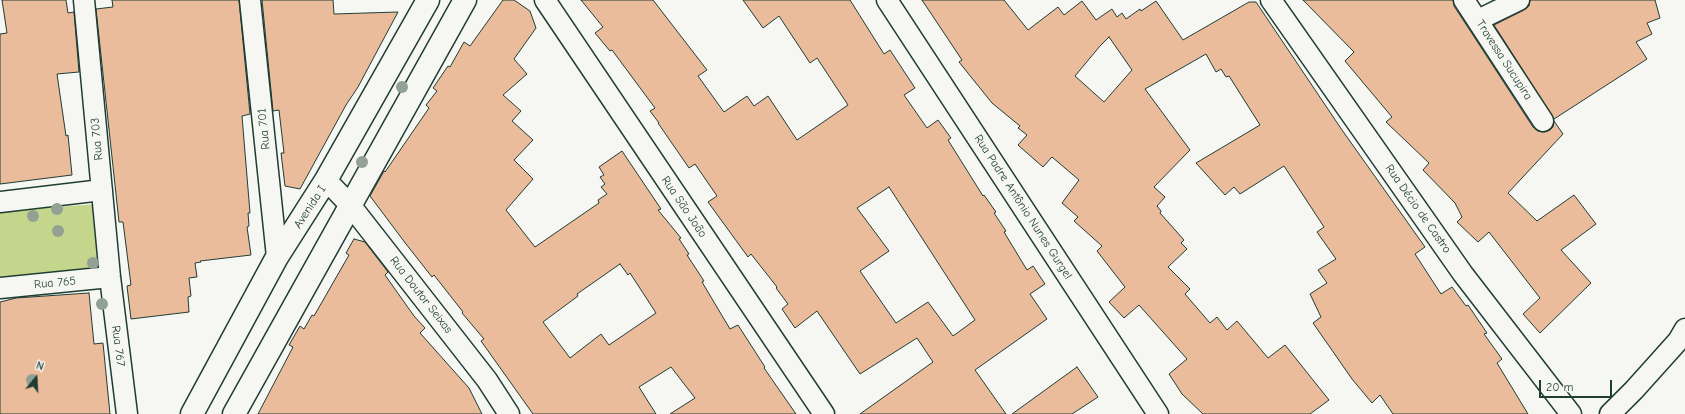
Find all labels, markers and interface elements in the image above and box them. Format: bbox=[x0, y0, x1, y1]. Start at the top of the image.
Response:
street label: Travessa Sucupira bbox=[1473, 17, 1535, 103]
street label: Rua 701 bbox=[255, 108, 273, 150]
street label: Rua 703 bbox=[88, 117, 106, 161]
street label: Rua Padre Antônio Nunes Gurgel bbox=[971, 132, 1075, 282]
street label: Rua Décio de Castro bbox=[1382, 162, 1454, 256]
street label: Rua São João bbox=[658, 174, 710, 240]
street label: Avenida I bbox=[291, 183, 329, 231]
street label: Rua Doutor Seixas bbox=[386, 254, 456, 336]
street label: Rua 765 bbox=[33, 274, 77, 292]
street label: Rua 767 bbox=[108, 325, 128, 367]
north arrow bbox=[16, 358, 56, 398]
text: N bbox=[34, 359, 45, 373]
scale bar bbox=[1541, 372, 1614, 398]
text: 20 m bbox=[1546, 380, 1574, 394]

